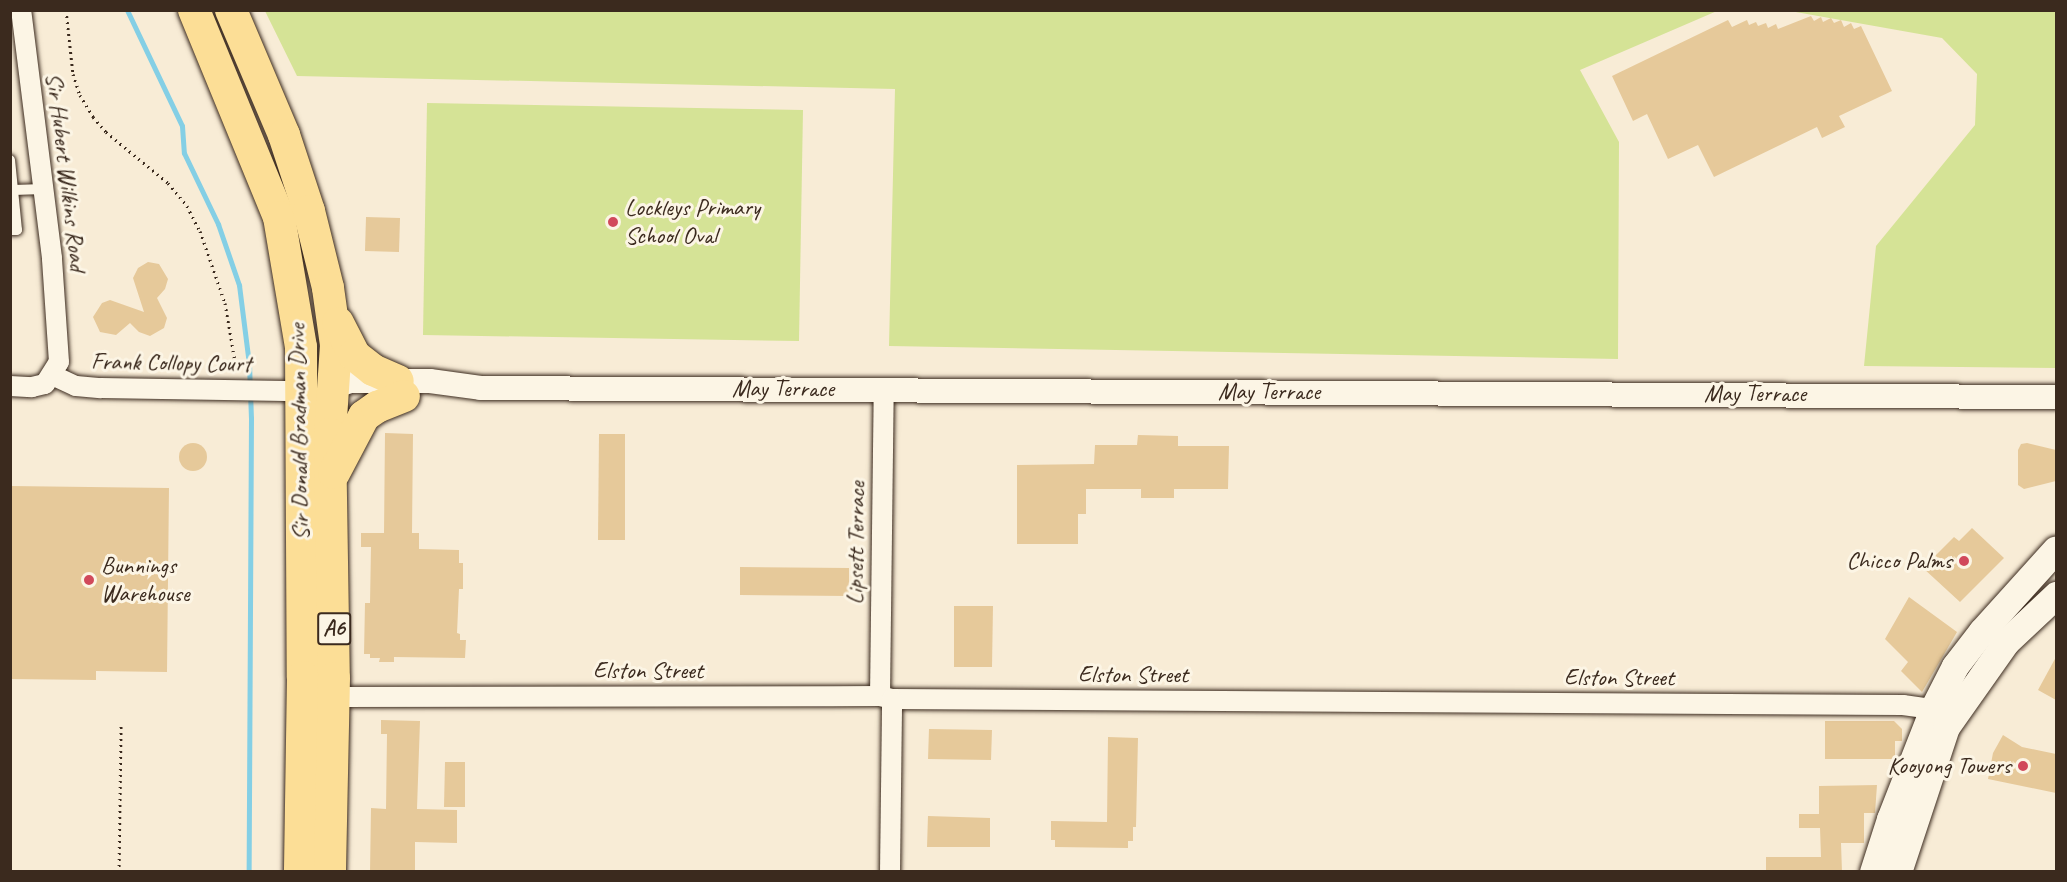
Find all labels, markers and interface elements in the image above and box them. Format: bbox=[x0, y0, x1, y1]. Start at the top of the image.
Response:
street label: Sir Hubert Wilkins Road bbox=[40, 72, 92, 272]
place label: Lockleys Primary School Oval bbox=[625, 194, 761, 250]
marker: Lockleys Primary School Oval bbox=[606, 215, 620, 229]
street label: Sir Donald Bradman Drive bbox=[283, 323, 315, 541]
street label: Frank Collopy Court bbox=[91, 347, 251, 379]
street label: May Terrace bbox=[732, 375, 834, 403]
street label: May Terrace bbox=[1218, 378, 1320, 406]
street label: May Terrace bbox=[1704, 380, 1806, 408]
street label: Lipsett Terrace bbox=[841, 482, 871, 604]
place label: Chicco Palms bbox=[1846, 547, 1952, 575]
place label: Bunnings Warehouse bbox=[101, 552, 189, 608]
marker: Chicco Palms bbox=[1957, 554, 1971, 568]
marker: Bunnings Warehouse bbox=[82, 573, 96, 587]
road number: A6 bbox=[316, 610, 352, 648]
street label: Elston Street bbox=[593, 657, 703, 685]
street label: Elston Street bbox=[1078, 661, 1188, 689]
street label: Elston Street bbox=[1564, 664, 1674, 692]
place label: Kooyong Towers bbox=[1887, 752, 2011, 780]
marker: Kooyong Towers bbox=[2016, 759, 2030, 773]

